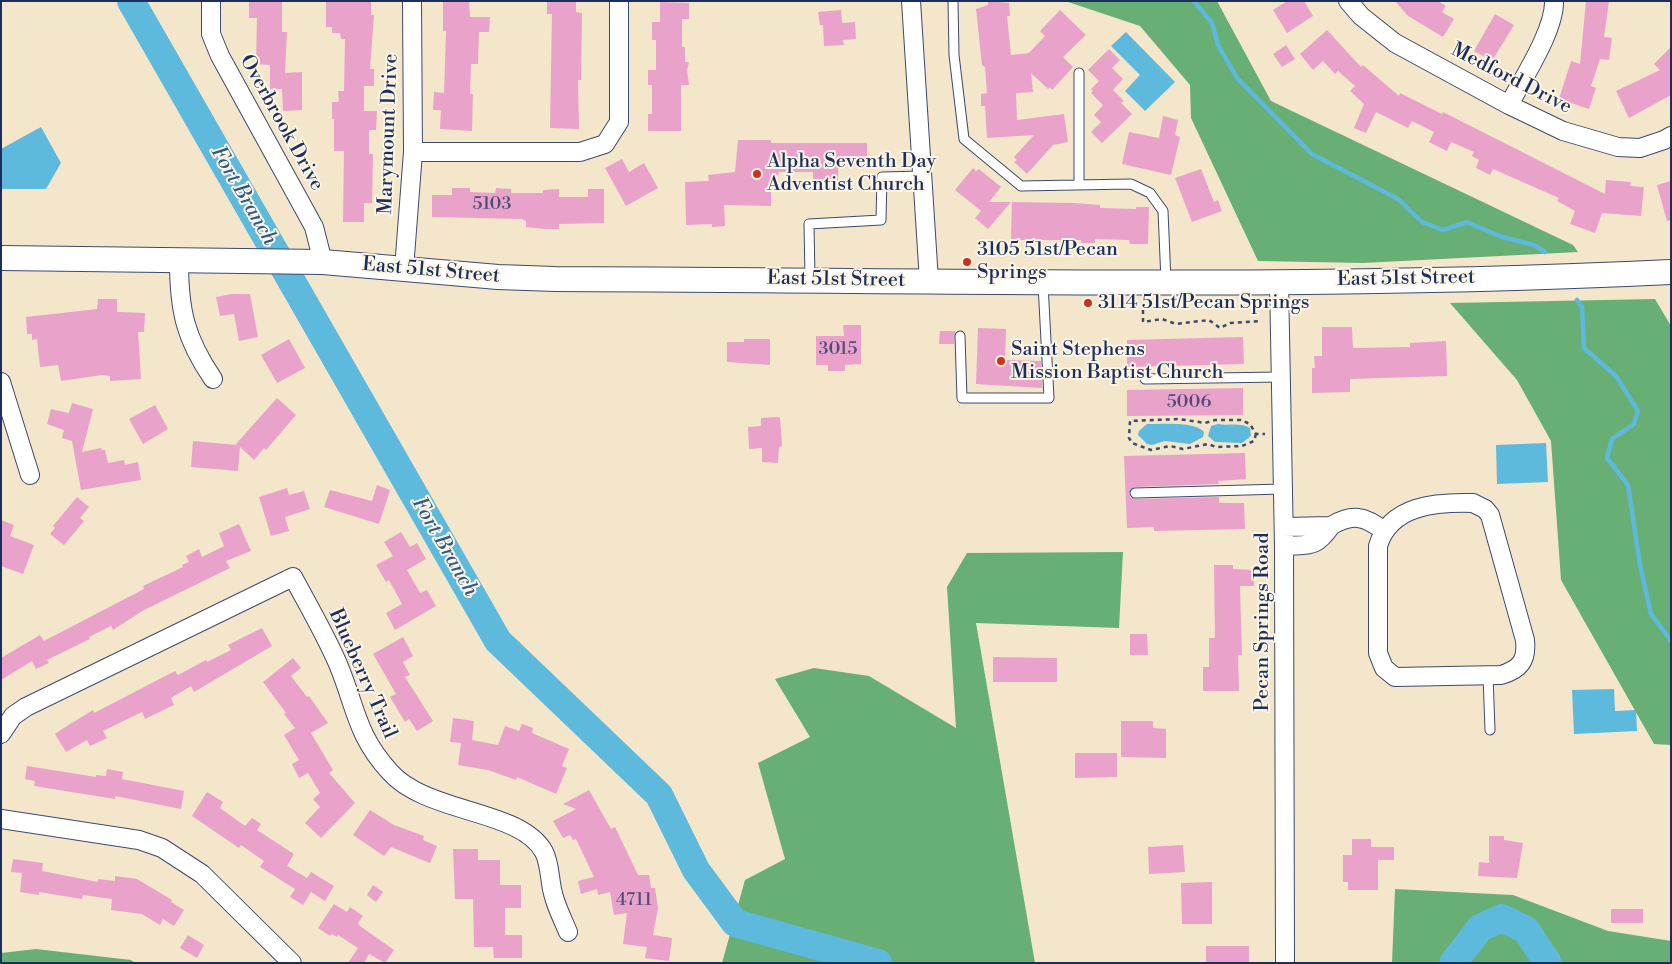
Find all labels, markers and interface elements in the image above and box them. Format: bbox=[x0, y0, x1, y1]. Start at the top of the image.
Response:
street label: Medford Drive bbox=[1447, 38, 1575, 120]
street label: Overbrook Drive bbox=[234, 51, 328, 195]
street label: Marymount Drive bbox=[374, 53, 404, 215]
water label: Fort Branch bbox=[205, 142, 281, 250]
place label: Alpha Seventh Day Adventist Church bbox=[767, 150, 936, 197]
marker: Alpha Seventh Day Adventist Church bbox=[751, 168, 763, 180]
house number: 5103 bbox=[473, 194, 511, 216]
place label: 3105 51st/Pecan Springs bbox=[977, 238, 1118, 285]
street label: East 51st Street bbox=[361, 253, 501, 289]
marker: 3105 51st/Pecan Springs bbox=[961, 256, 973, 268]
street label: East 51st Street bbox=[1337, 266, 1475, 292]
street label: East 51st Street bbox=[767, 267, 905, 293]
place label: 3114 51st/Pecan Springs bbox=[1098, 291, 1310, 315]
marker: 3114 51st/Pecan Springs bbox=[1082, 297, 1094, 309]
place label: Saint Stephens Mission Baptist Church bbox=[1011, 338, 1224, 385]
house number: 3015 bbox=[819, 339, 857, 361]
marker: Saint Stephens Mission Baptist Church bbox=[995, 355, 1007, 367]
house number: 5006 bbox=[1167, 392, 1211, 414]
water label: Fort Branch bbox=[406, 493, 482, 601]
street label: Pecan Springs Road bbox=[1251, 533, 1275, 711]
street label: Blueberry Trail bbox=[323, 605, 401, 743]
house number: 4711 bbox=[616, 890, 652, 912]

